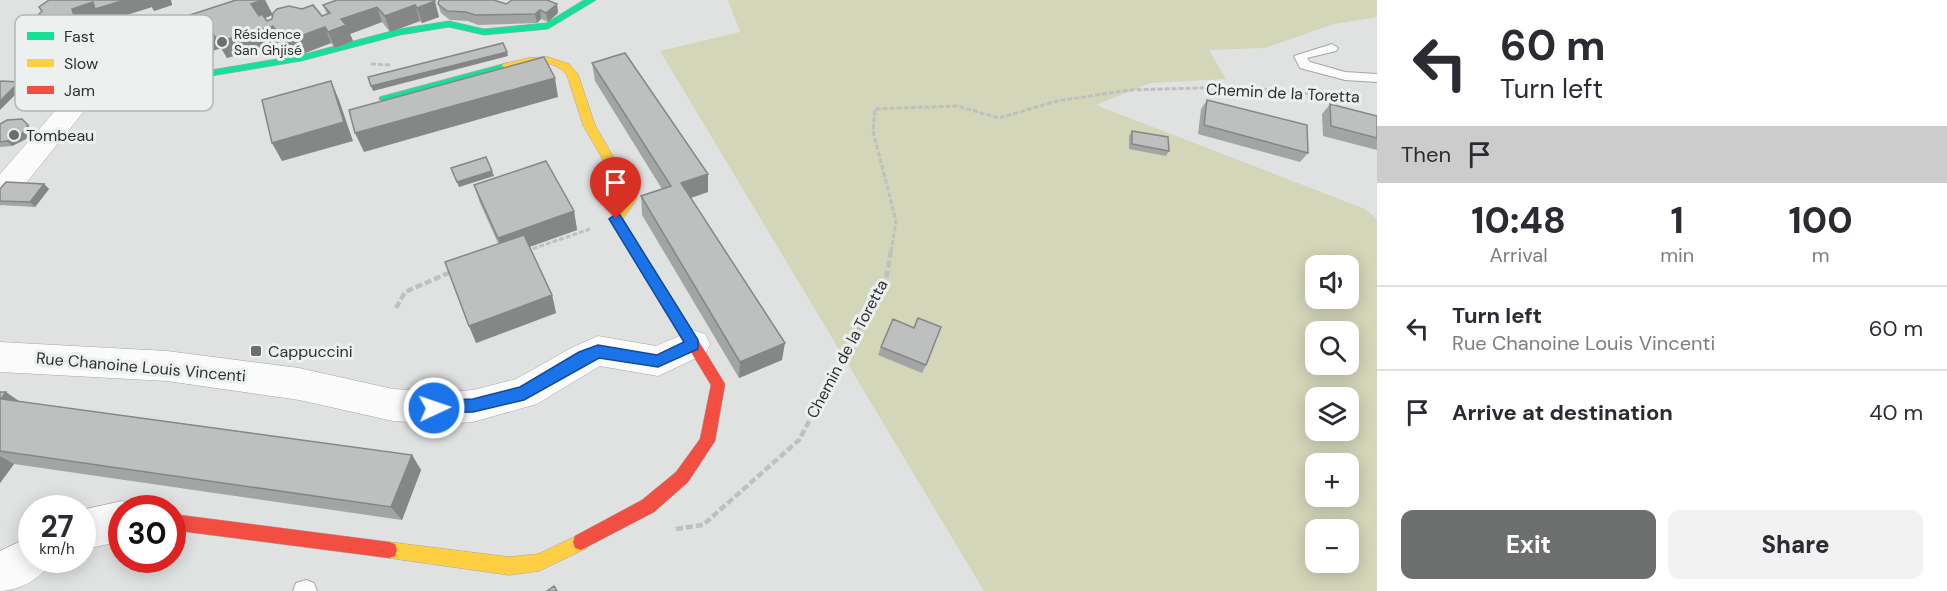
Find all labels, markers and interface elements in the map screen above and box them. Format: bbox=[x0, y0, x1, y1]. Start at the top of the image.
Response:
legend bbox=[15, 15, 213, 111]
text: 60 m bbox=[1500, 18, 1606, 73]
icon: left bbox=[1401, 24, 1479, 102]
place label: Résidence San Ghjisé bbox=[234, 25, 302, 59]
text: Fast bbox=[64, 26, 95, 47]
marker: Résidence San Ghjisé bbox=[215, 35, 229, 49]
text: Slow bbox=[64, 53, 98, 74]
text: Turn left bbox=[1500, 71, 1603, 106]
street label: Chemin de la Toretta bbox=[1206, 78, 1360, 108]
text: Jam bbox=[64, 80, 95, 101]
place label: Tombeau bbox=[26, 125, 94, 146]
marker: Tombeau bbox=[7, 128, 21, 142]
icon: arrive bbox=[1463, 138, 1496, 171]
text: Then bbox=[1401, 140, 1451, 169]
pin bbox=[590, 157, 641, 219]
icon: arrive bbox=[599, 166, 632, 199]
text: 10:48 bbox=[1471, 197, 1566, 244]
text: 1 bbox=[1671, 197, 1684, 244]
text: 100 bbox=[1789, 197, 1853, 244]
text: Arrival bbox=[1489, 242, 1548, 268]
text: min bbox=[1660, 242, 1694, 268]
text: m bbox=[1812, 242, 1830, 268]
map controls bbox=[1305, 255, 1359, 573]
button: sound bbox=[1305, 255, 1359, 309]
street label: Chemin de la Toretta bbox=[802, 276, 892, 422]
text: Turn left bbox=[1452, 301, 1542, 330]
icon: left bbox=[1401, 312, 1434, 345]
text: 60 m bbox=[1869, 314, 1923, 343]
button: search bbox=[1305, 321, 1359, 375]
text: Rue Chanoine Louis Vincenti bbox=[1452, 330, 1715, 356]
place label: Cappuccini bbox=[268, 341, 353, 362]
marker: Cappuccini bbox=[249, 344, 263, 358]
street label: Rue Chanoine Louis Vincenti bbox=[35, 347, 247, 387]
position arrow bbox=[402, 376, 466, 440]
button: layers bbox=[1305, 387, 1359, 441]
icon: arrive bbox=[1401, 396, 1434, 429]
text: Arrive at destination bbox=[1452, 398, 1673, 427]
text: 40 m bbox=[1869, 398, 1923, 427]
button: + bbox=[1305, 453, 1359, 507]
speed limit sign: 30 bbox=[108, 495, 186, 573]
text: 27 bbox=[40, 507, 74, 546]
button: Exit bbox=[1401, 510, 1656, 579]
button: Share bbox=[1668, 510, 1923, 579]
button: − bbox=[1305, 519, 1359, 573]
text: km/h bbox=[39, 539, 75, 559]

